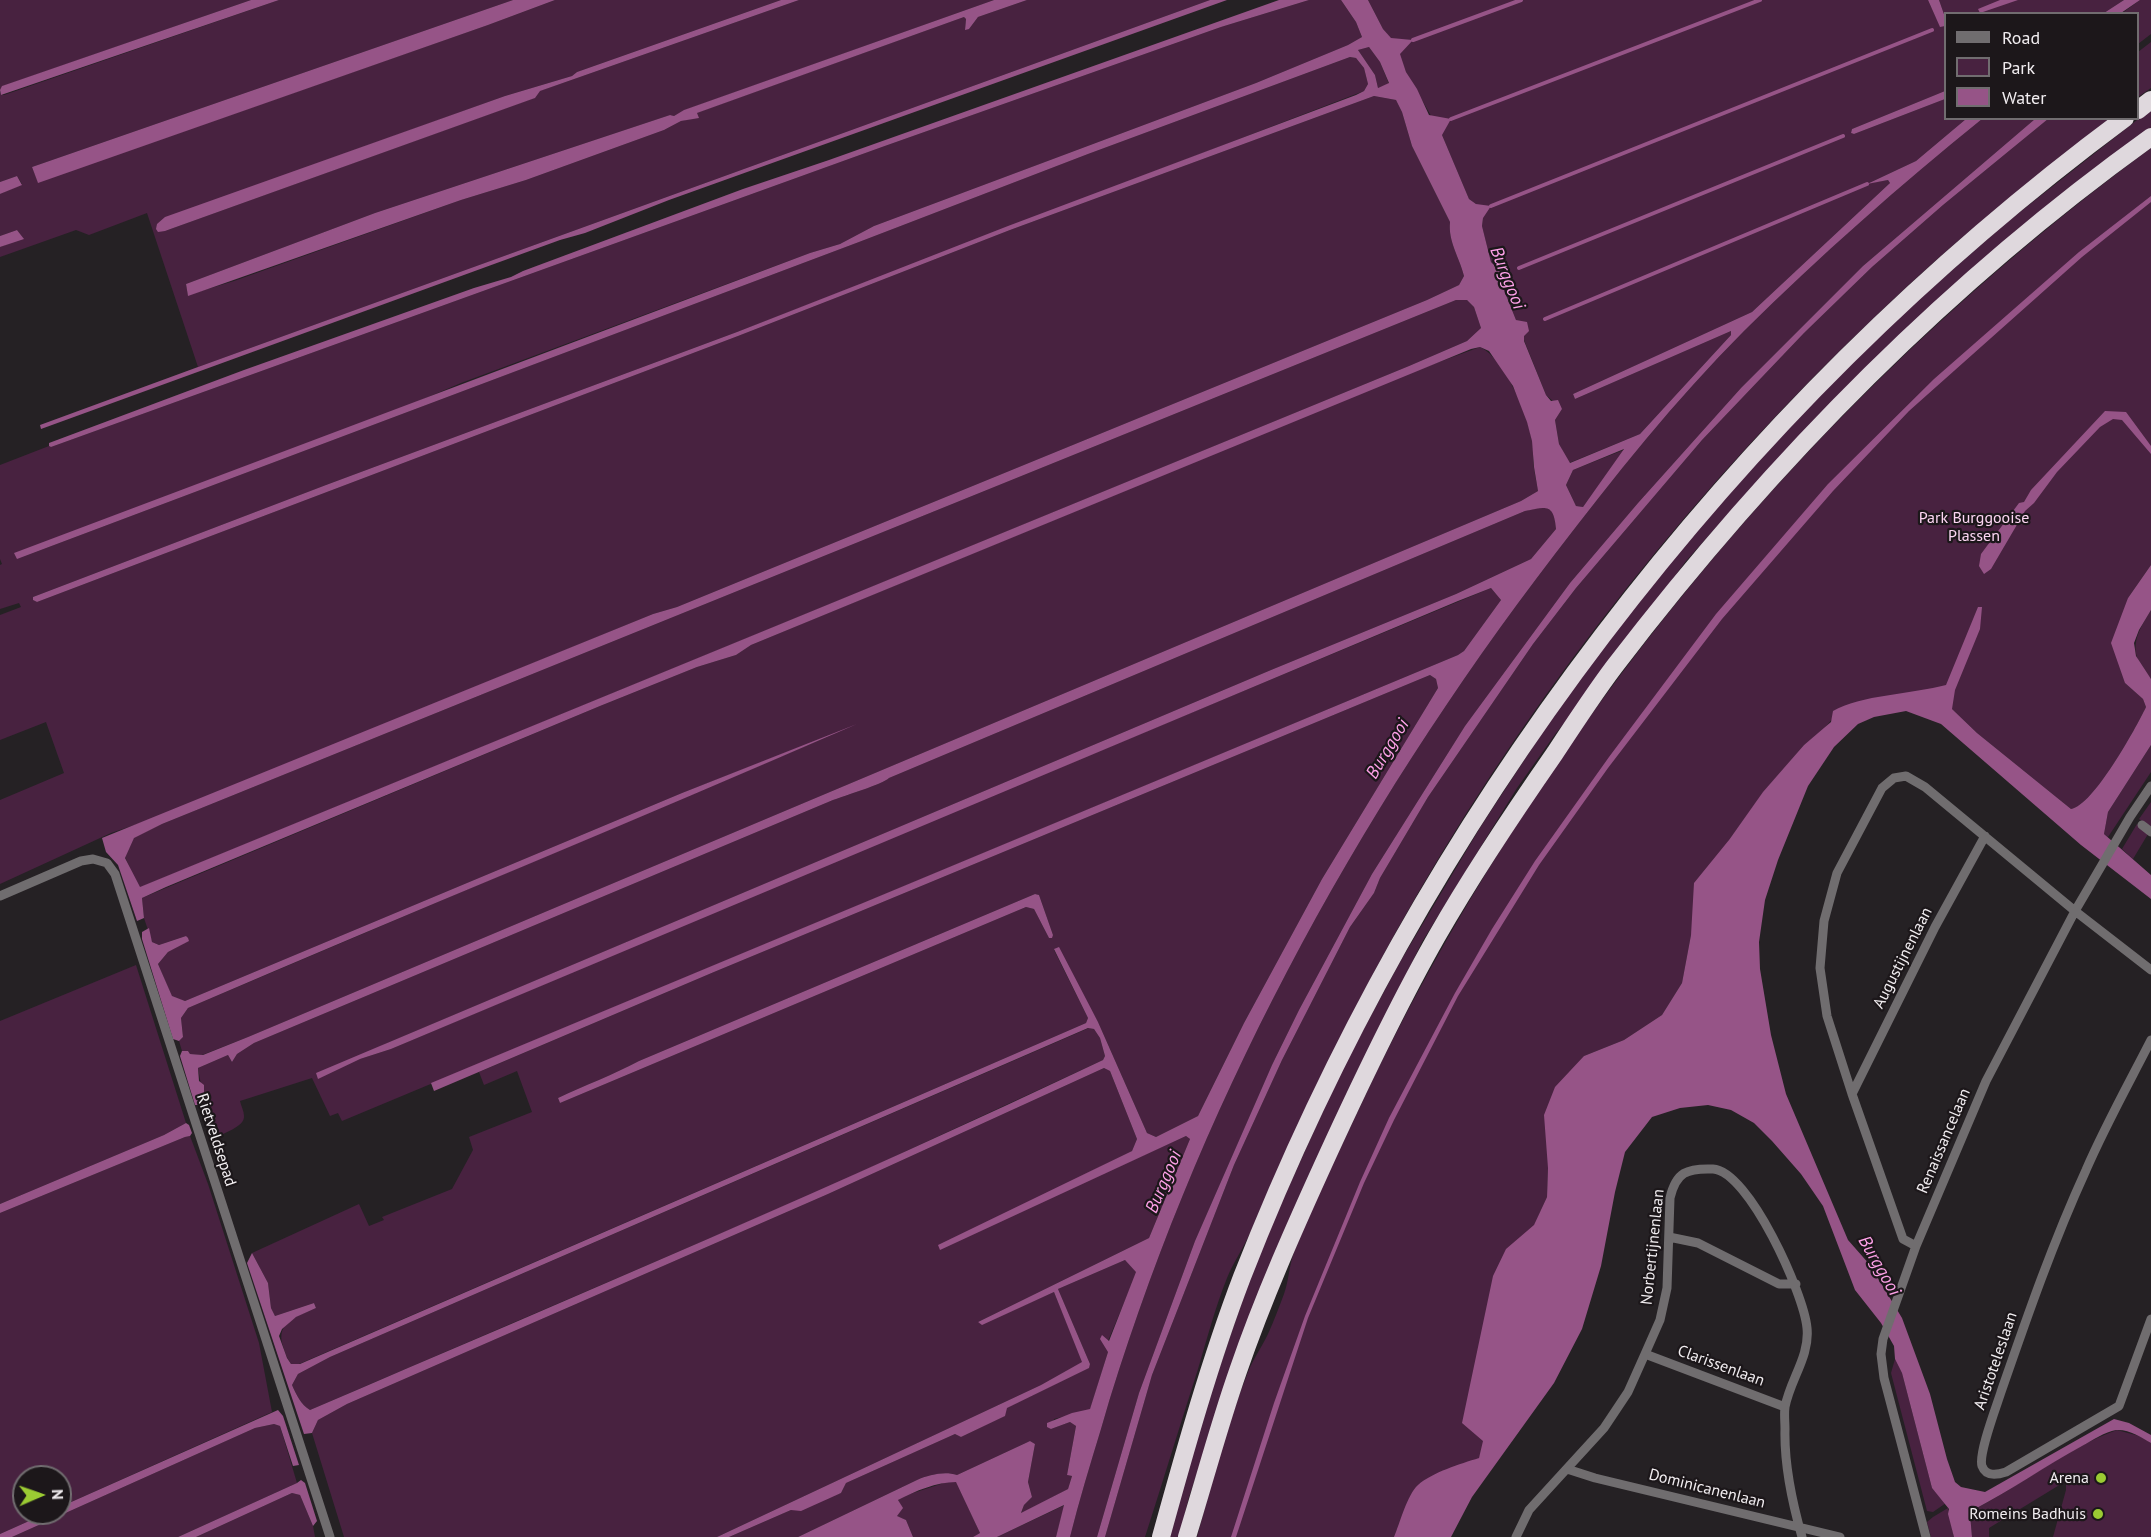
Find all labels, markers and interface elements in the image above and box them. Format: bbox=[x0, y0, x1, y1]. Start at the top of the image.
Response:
legend bbox=[1944, 12, 2139, 120]
text: Road bbox=[2002, 26, 2040, 49]
text: Park bbox=[2002, 56, 2035, 79]
text: Water bbox=[2002, 86, 2046, 109]
water label: Burggooi bbox=[1485, 243, 1529, 313]
park label: Park Burggooise Plassen bbox=[1919, 508, 2029, 546]
water label: Burggooi bbox=[1362, 715, 1414, 783]
street label: Augustijnenlaan bbox=[1869, 904, 1937, 1012]
street label: Renaissancelaan bbox=[1913, 1086, 1975, 1196]
street label: Rietveldsepad bbox=[192, 1091, 240, 1189]
water label: Burggooi bbox=[1141, 1147, 1187, 1217]
street label: Norbertijnenlaan bbox=[1637, 1188, 1669, 1306]
water label: Burggooi bbox=[1853, 1232, 1905, 1300]
street label: Aristoteleslaan bbox=[1970, 1310, 2022, 1412]
street label: Clarissenlaan bbox=[1675, 1341, 1767, 1391]
north arrow bbox=[12, 1465, 72, 1525]
street label: Dominicanenlaan bbox=[1647, 1465, 1767, 1513]
place label: Arena bbox=[2049, 1468, 2089, 1488]
marker: Arena bbox=[2094, 1471, 2108, 1485]
text: N bbox=[48, 1489, 68, 1500]
place label: Romeins Badhuis bbox=[1969, 1504, 2086, 1524]
marker: Romeins Badhuis bbox=[2091, 1507, 2105, 1521]

